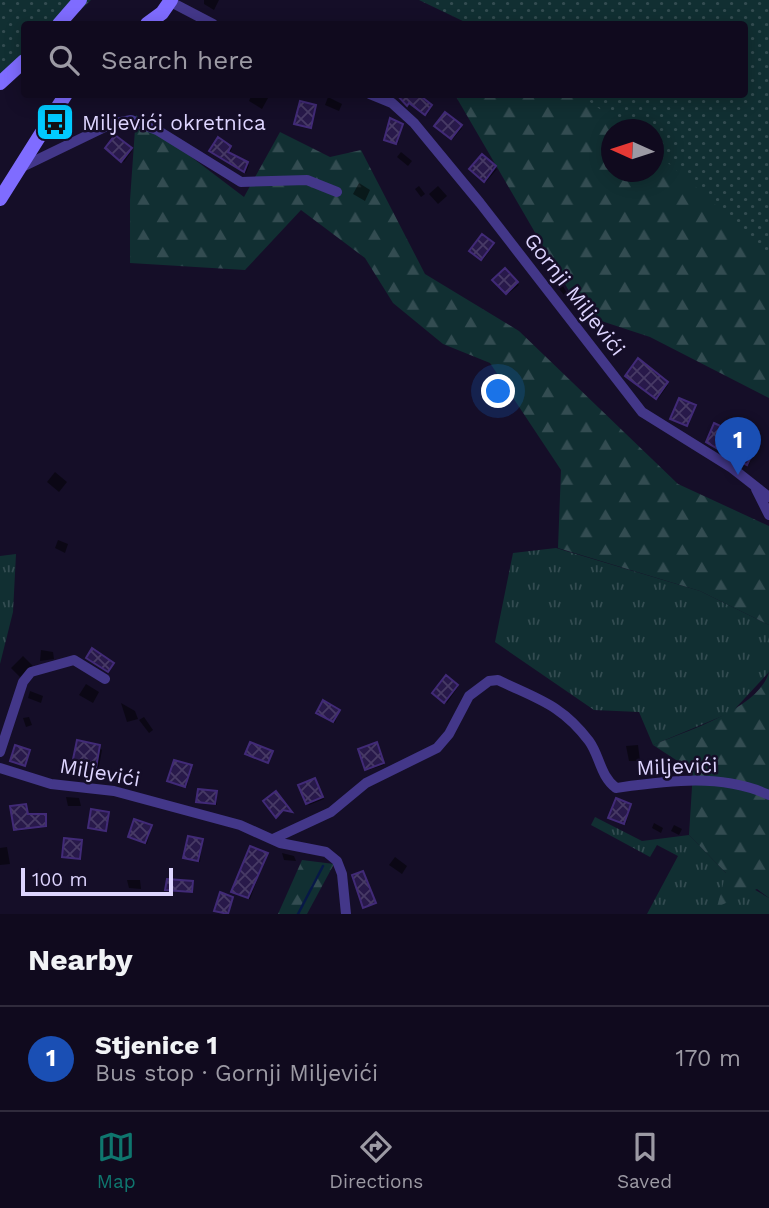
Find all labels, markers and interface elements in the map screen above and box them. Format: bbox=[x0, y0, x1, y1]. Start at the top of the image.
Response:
search box bbox=[21, 21, 748, 98]
icon: search bbox=[45, 41, 83, 79]
text: Search here bbox=[101, 45, 253, 75]
bus stop icon: Miljevići okretnica bbox=[34, 101, 76, 143]
place label: Miljevići okretnica bbox=[82, 110, 266, 135]
north arrow bbox=[601, 119, 664, 182]
street label: Gornji Miljevići bbox=[519, 228, 631, 360]
your location bbox=[481, 374, 515, 408]
pin: 1 bbox=[715, 417, 761, 475]
street label: Miljevići bbox=[636, 752, 718, 780]
street label: Miljevići bbox=[58, 753, 142, 791]
scale bar bbox=[21, 865, 173, 897]
text: 100 m bbox=[32, 868, 88, 891]
text: Nearby bbox=[28, 942, 133, 977]
text: Stjenice 1 bbox=[95, 1030, 218, 1060]
text: 1 bbox=[46, 1045, 56, 1072]
text: 170 m bbox=[676, 1045, 741, 1072]
text: Bus stop · Gornji Miljevići bbox=[95, 1060, 378, 1087]
tab: Map bbox=[97, 1128, 136, 1193]
tab: Directions bbox=[329, 1128, 423, 1193]
tab: Saved bbox=[617, 1128, 672, 1193]

